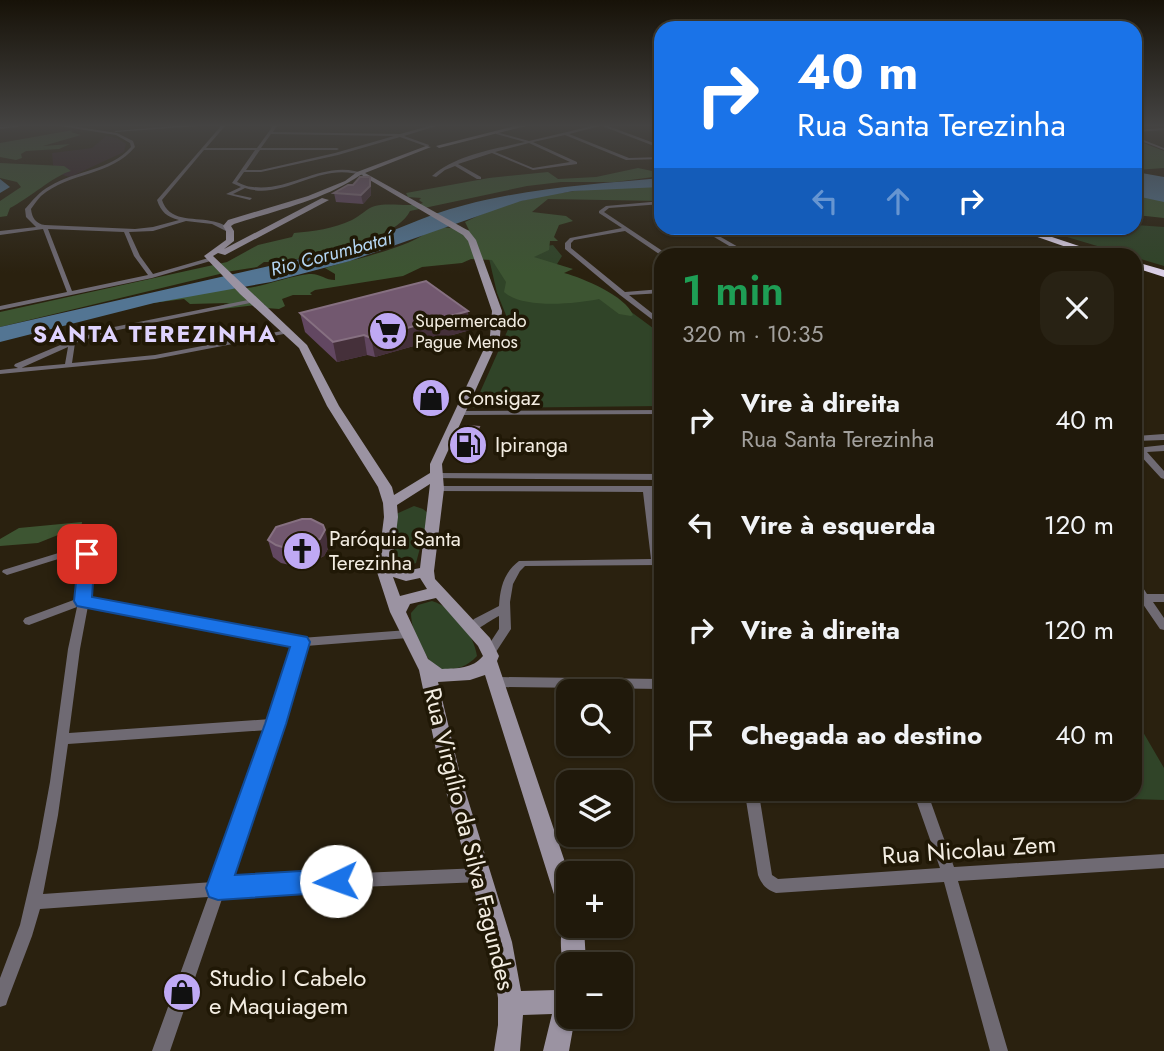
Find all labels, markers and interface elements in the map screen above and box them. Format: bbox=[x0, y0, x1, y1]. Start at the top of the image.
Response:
text: 40 m bbox=[797, 37, 919, 107]
icon: right bbox=[682, 49, 773, 140]
text: Rua Santa Terezinha bbox=[797, 102, 1066, 148]
icon: left bbox=[806, 182, 844, 220]
icon: ahead bbox=[879, 182, 917, 220]
icon: right bbox=[952, 182, 990, 220]
water label: Rio Corumbataí bbox=[267, 223, 398, 283]
text: 1 min bbox=[682, 260, 784, 321]
button: close bbox=[1040, 271, 1114, 345]
place label: Supermercado Pague Menos bbox=[415, 308, 527, 355]
supermarket icon: Supermercado Pague Menos bbox=[367, 310, 409, 352]
district label: SANTA TEREZINHA bbox=[33, 317, 277, 351]
text: 320 m · 10:35 bbox=[682, 317, 824, 351]
shop icon: Consigaz bbox=[410, 377, 452, 419]
place label: Consigaz bbox=[458, 383, 541, 413]
text: Vire à direita bbox=[741, 384, 900, 422]
icon: right bbox=[682, 401, 720, 439]
text: 40 m bbox=[1055, 401, 1114, 439]
text: Rua Santa Terezinha bbox=[741, 422, 934, 456]
fuel station icon: Ipiranga bbox=[447, 424, 489, 466]
place label: Ipiranga bbox=[495, 430, 568, 460]
icon: left bbox=[682, 506, 720, 544]
text: Vire à esquerda bbox=[741, 506, 936, 544]
text: 120 m bbox=[1044, 506, 1114, 544]
pin bbox=[57, 524, 117, 584]
place label: Paróquia Santa Terezinha bbox=[329, 524, 461, 578]
church icon: Paróquia Santa Terezinha bbox=[281, 530, 323, 572]
icon: arrive bbox=[68, 535, 106, 573]
icon: right bbox=[682, 611, 720, 649]
text: Vire à direita bbox=[741, 611, 900, 649]
text: 120 m bbox=[1044, 611, 1114, 649]
map controls bbox=[556, 679, 633, 1029]
button: search bbox=[556, 679, 633, 756]
street label: Rua Virgílio da Silva Fagundes bbox=[415, 684, 524, 994]
icon: arrive bbox=[682, 716, 720, 754]
text: Chegada ao destino bbox=[741, 716, 982, 754]
text: 40 m bbox=[1055, 716, 1114, 754]
button: layers bbox=[556, 770, 633, 847]
street label: Rua Nicolau Zem bbox=[881, 826, 1057, 873]
position arrow bbox=[299, 844, 373, 918]
button: + bbox=[556, 861, 633, 938]
button: − bbox=[556, 952, 633, 1029]
place label: Studio I Cabelo e Maquiagem bbox=[209, 960, 366, 1023]
shop icon: Studio I Cabelo e Maquiagem bbox=[161, 971, 203, 1013]

